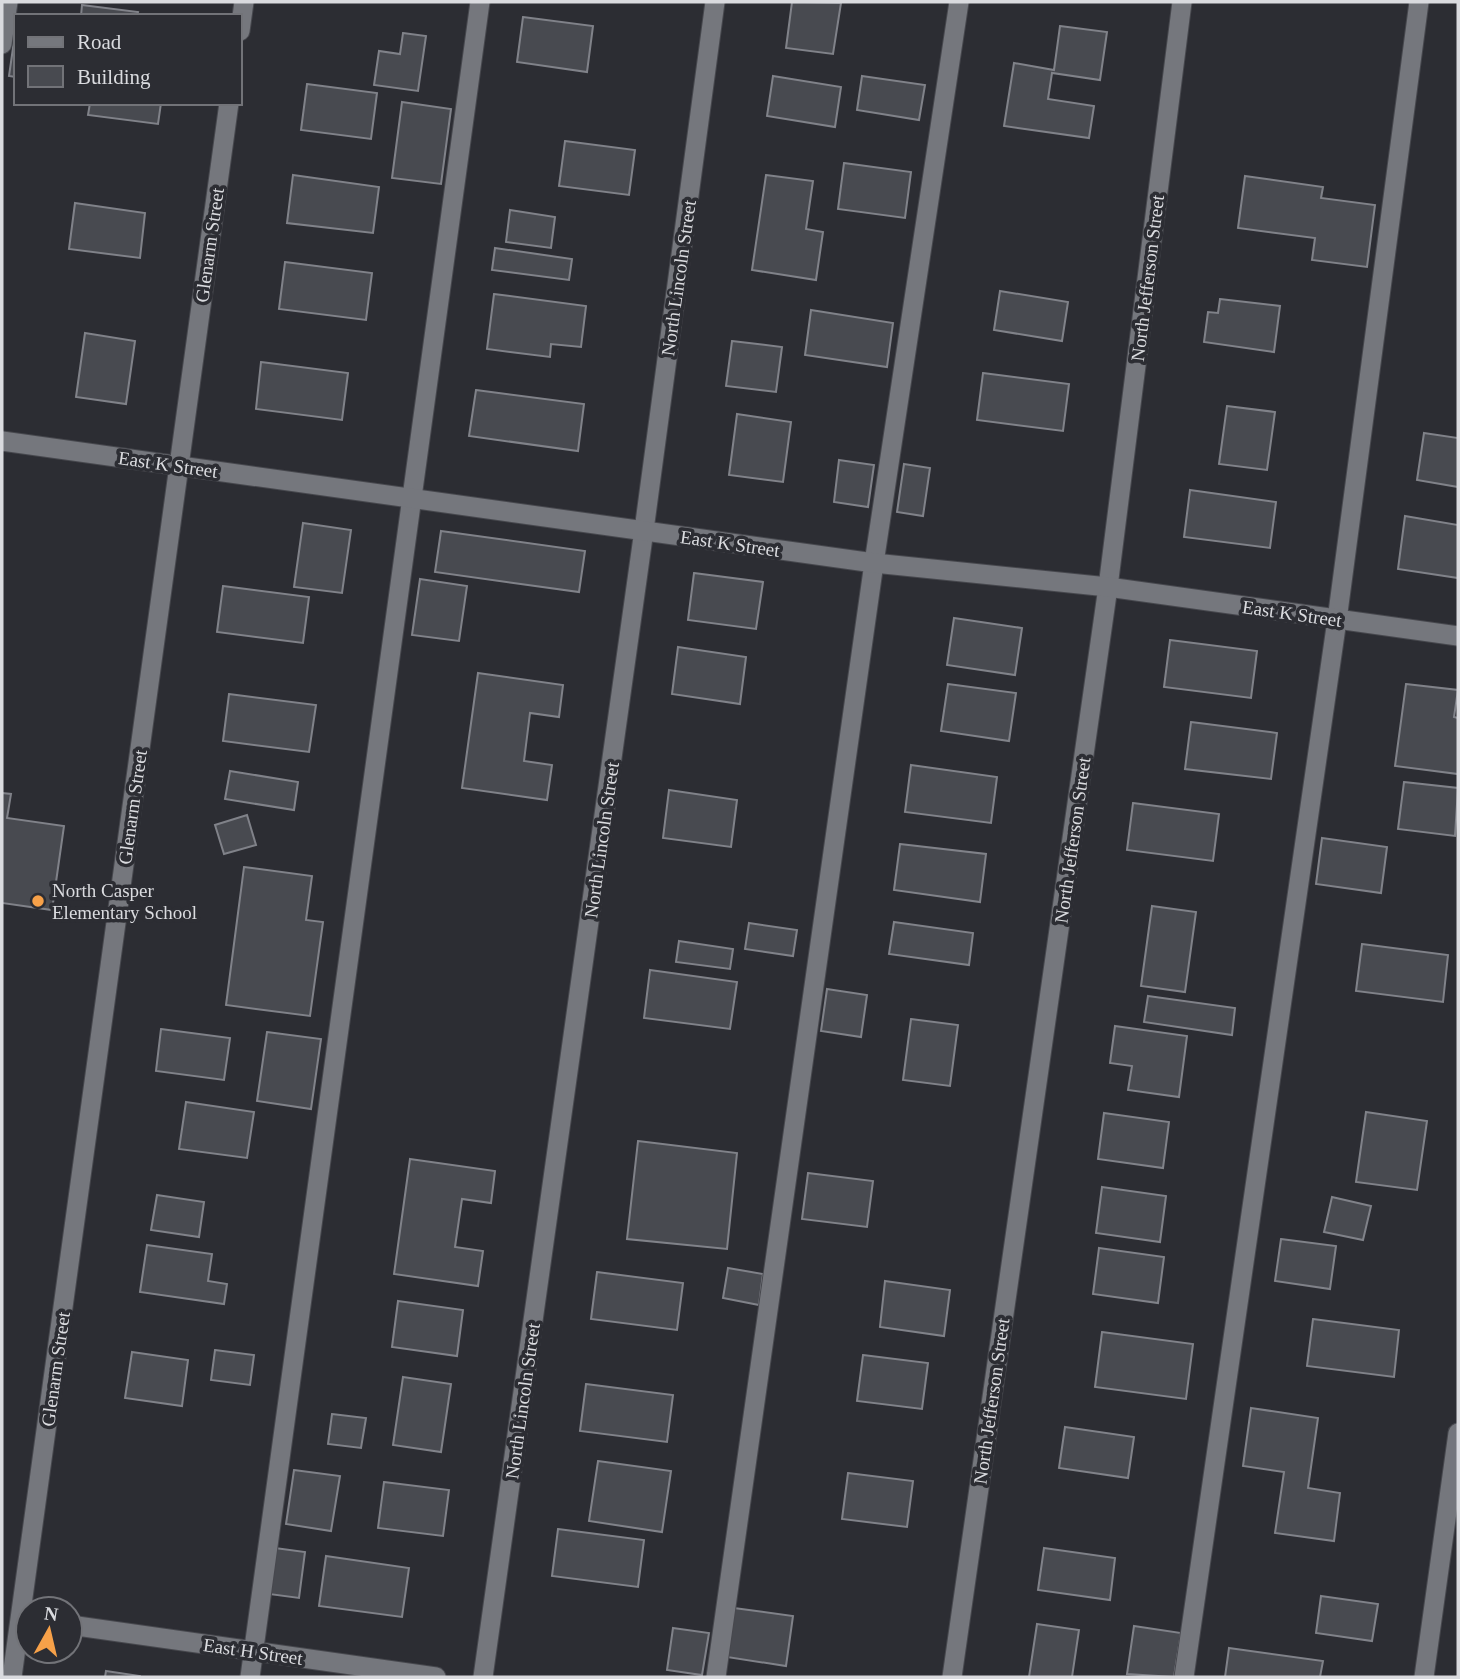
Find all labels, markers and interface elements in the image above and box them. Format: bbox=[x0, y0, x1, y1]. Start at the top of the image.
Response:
legend bbox=[14, 14, 242, 105]
text: Road bbox=[77, 30, 122, 54]
text: Building bbox=[77, 65, 151, 89]
street label: Glenarm Street bbox=[191, 186, 228, 304]
street label: North Jefferson Street bbox=[1127, 193, 1168, 362]
street label: North Lincoln Street bbox=[657, 198, 700, 357]
street label: East K Street bbox=[117, 447, 220, 482]
street label: East K Street bbox=[679, 526, 782, 561]
street label: East K Street bbox=[1241, 596, 1344, 631]
street label: Glenarm Street bbox=[114, 748, 151, 866]
street label: North Jefferson Street bbox=[1050, 755, 1095, 924]
street label: North Lincoln Street bbox=[580, 760, 623, 919]
place label: North Casper Elementary School bbox=[52, 880, 197, 923]
marker: North Casper Elementary School bbox=[30, 893, 46, 909]
street label: Glenarm Street bbox=[37, 1310, 74, 1428]
street label: North Jefferson Street bbox=[969, 1316, 1014, 1485]
street label: North Lincoln Street bbox=[501, 1321, 544, 1480]
north arrow bbox=[14, 1595, 84, 1665]
text: N bbox=[43, 1602, 60, 1625]
street label: East H Street bbox=[202, 1634, 305, 1669]

